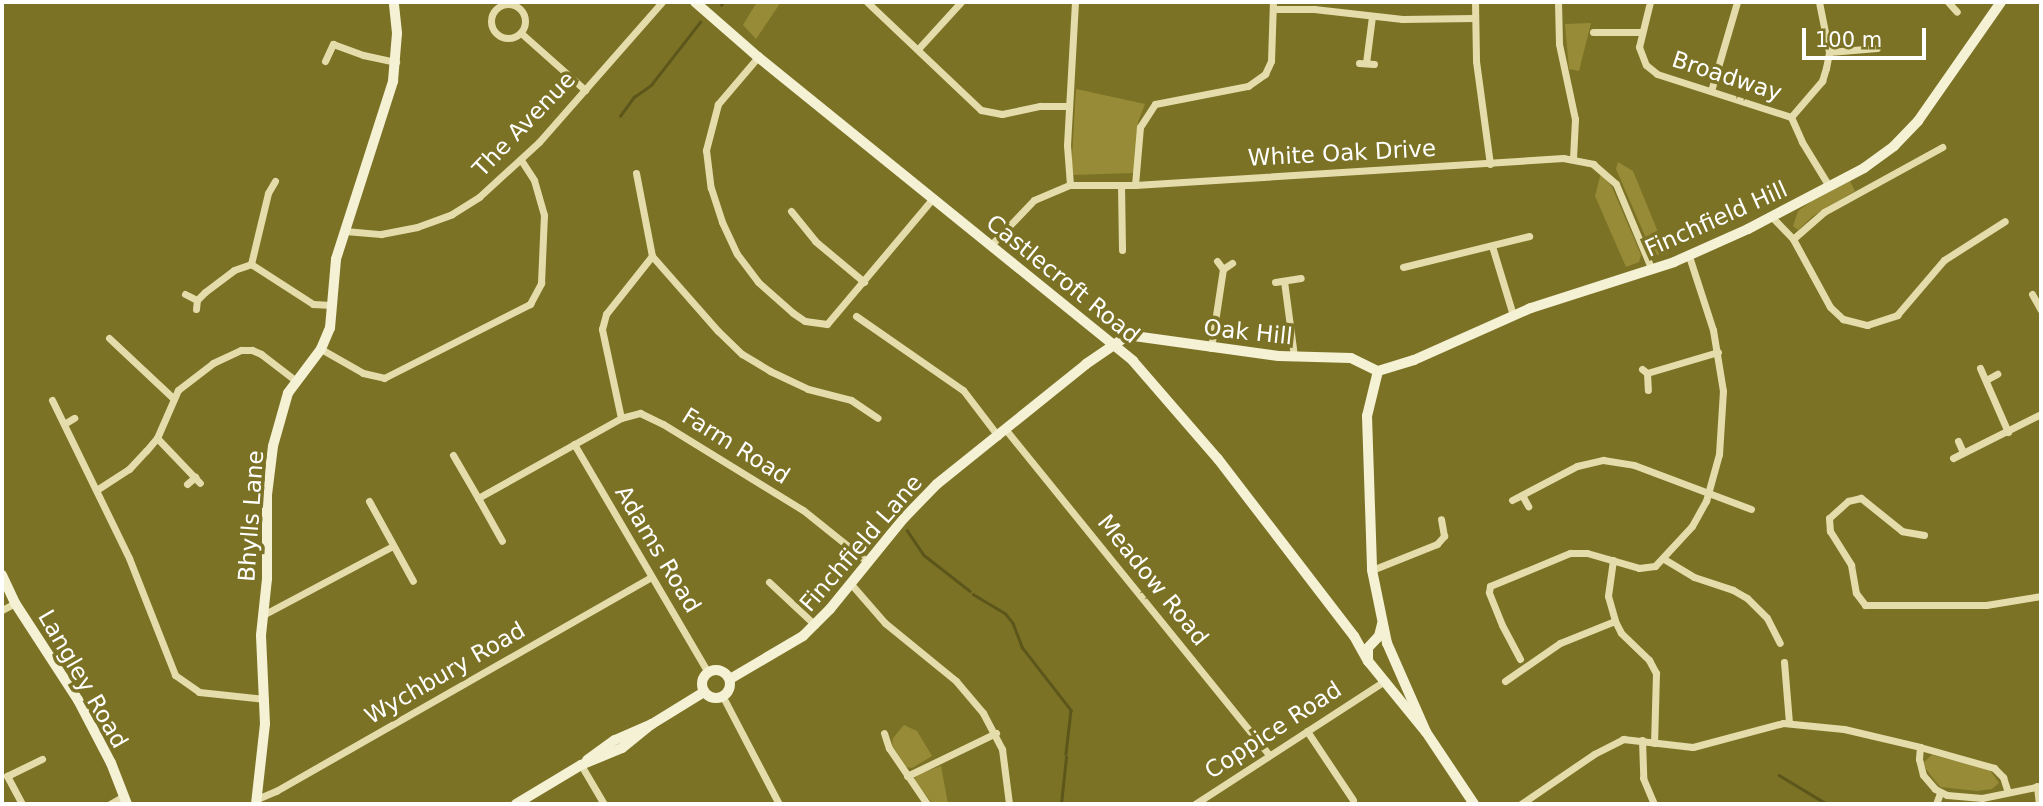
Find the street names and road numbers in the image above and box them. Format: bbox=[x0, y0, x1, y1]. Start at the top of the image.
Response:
street label: Broadway bbox=[1669, 45, 1785, 107]
street label: The Avenue bbox=[467, 66, 581, 182]
street label: White Oak Drive bbox=[1247, 134, 1437, 172]
street label: Finchfield Hill bbox=[1640, 175, 1792, 263]
street label: Castlecroft Road bbox=[981, 209, 1145, 349]
street label: Oak Hill bbox=[1202, 314, 1294, 350]
street label: Farm Road bbox=[677, 402, 795, 490]
street label: Bhylls Lane bbox=[233, 449, 269, 583]
street label: Finchfield Lane bbox=[794, 469, 928, 617]
street label: Adams Road bbox=[609, 480, 707, 618]
street label: Meadow Road bbox=[1092, 509, 1214, 651]
street label: Langley Road bbox=[32, 605, 134, 753]
street label: Wychbury Road bbox=[360, 616, 530, 730]
street label: Coppice Road bbox=[1199, 676, 1347, 784]

